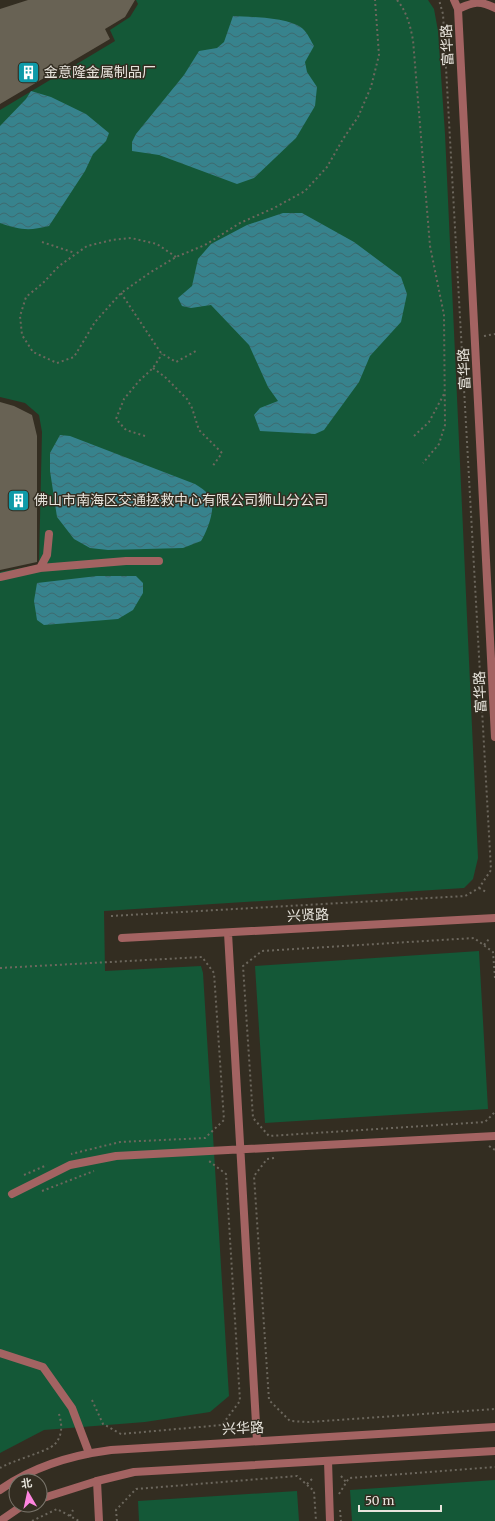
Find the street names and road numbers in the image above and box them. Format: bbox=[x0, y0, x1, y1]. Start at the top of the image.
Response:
street label: 富华路 bbox=[437, 24, 457, 66]
street label: 富华路 bbox=[454, 348, 474, 390]
street label: 富华路 bbox=[470, 671, 490, 713]
street label: 兴贤路 bbox=[287, 905, 329, 925]
street label: 兴华路 bbox=[222, 1418, 264, 1438]

